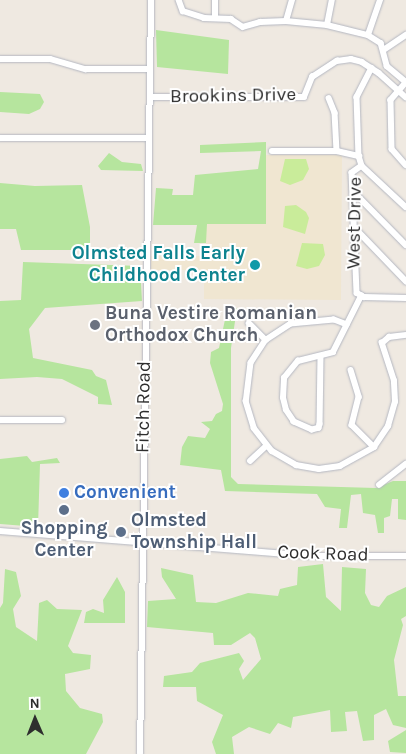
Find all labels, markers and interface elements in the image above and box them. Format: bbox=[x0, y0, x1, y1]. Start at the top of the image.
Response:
street label: Brookins Drive bbox=[170, 84, 296, 108]
street label: West Drive bbox=[343, 177, 367, 269]
place label: Olmsted Falls Early Childhood Center bbox=[72, 243, 245, 287]
marker: Olmsted Falls Early Childhood Center bbox=[249, 259, 261, 271]
place label: Buna Vestire Romanian Orthodox Church bbox=[105, 303, 317, 347]
marker: Buna Vestire Romanian Orthodox Church bbox=[89, 319, 101, 331]
street label: Fitch Road bbox=[132, 361, 156, 453]
place label: Convenient bbox=[74, 482, 176, 504]
marker: Convenient bbox=[58, 487, 70, 499]
marker: Shopping Center bbox=[58, 504, 70, 516]
place label: Olmsted Township Hall bbox=[131, 510, 257, 554]
place label: Shopping Center bbox=[20, 518, 108, 562]
marker: Olmsted Township Hall bbox=[115, 526, 127, 538]
street label: Cook Road bbox=[277, 541, 369, 567]
north arrow bbox=[10, 694, 60, 744]
text: N bbox=[30, 695, 40, 712]

